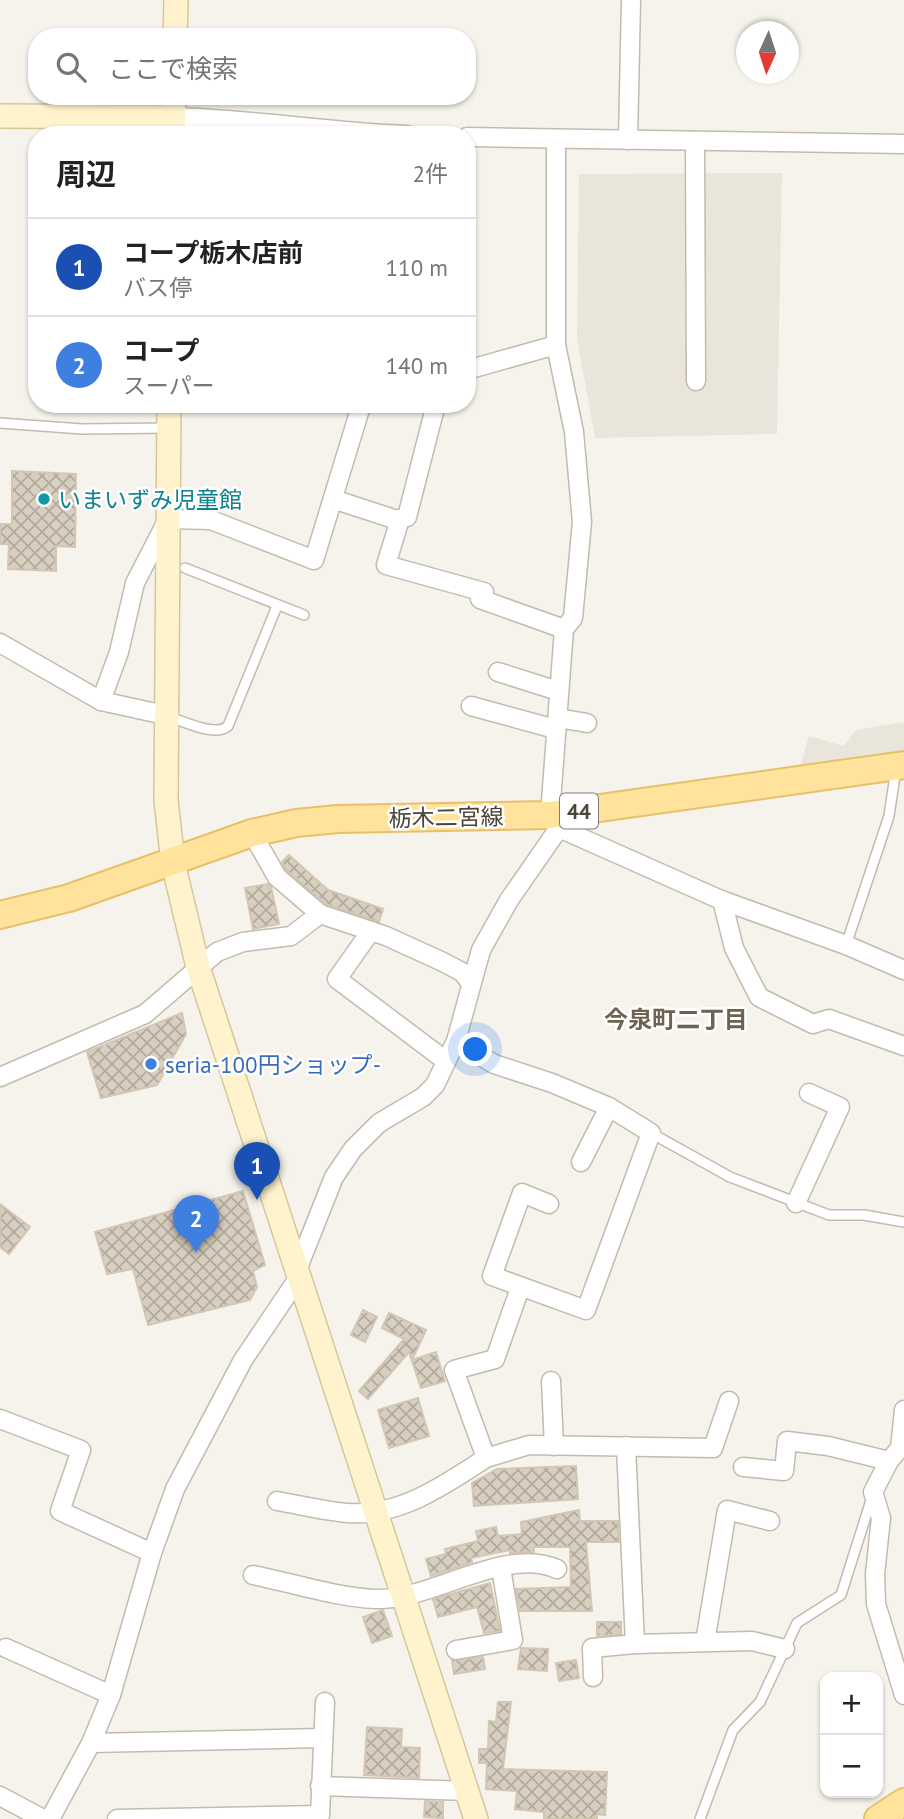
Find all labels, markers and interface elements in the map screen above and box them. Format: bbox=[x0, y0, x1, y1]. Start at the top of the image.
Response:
north arrow bbox=[736, 21, 799, 84]
search box bbox=[28, 28, 476, 105]
icon: search bbox=[52, 48, 90, 86]
text: ここで検索 bbox=[108, 52, 238, 85]
text: 周辺 bbox=[56, 154, 116, 193]
text: 2件 bbox=[412, 159, 448, 188]
text: コープ栃木店前 bbox=[123, 236, 303, 269]
text: 1 bbox=[72, 253, 86, 282]
text: 110 m bbox=[386, 253, 448, 282]
text: バス停 bbox=[123, 273, 192, 302]
text: コープ bbox=[123, 334, 199, 367]
text: 2 bbox=[72, 351, 86, 380]
text: 140 m bbox=[386, 351, 448, 380]
text: スーパー bbox=[123, 371, 215, 400]
place label: いまいずみ児童館 bbox=[58, 485, 242, 514]
marker: いまいずみ児童館 bbox=[36, 491, 52, 507]
road number: 44 bbox=[560, 794, 598, 828]
street label: 栃木二宮線 bbox=[388, 801, 504, 833]
district label: 今泉町二丁目 bbox=[604, 1004, 748, 1035]
your location bbox=[458, 1032, 492, 1066]
place label: seria-100円ショップ- bbox=[165, 1050, 381, 1079]
marker: seria-100円ショップ- bbox=[143, 1056, 159, 1072]
pin: 1 bbox=[234, 1142, 280, 1200]
pin: 2 bbox=[173, 1195, 219, 1253]
map controls bbox=[820, 1672, 883, 1798]
button: + bbox=[820, 1672, 883, 1735]
button: − bbox=[820, 1735, 883, 1798]

